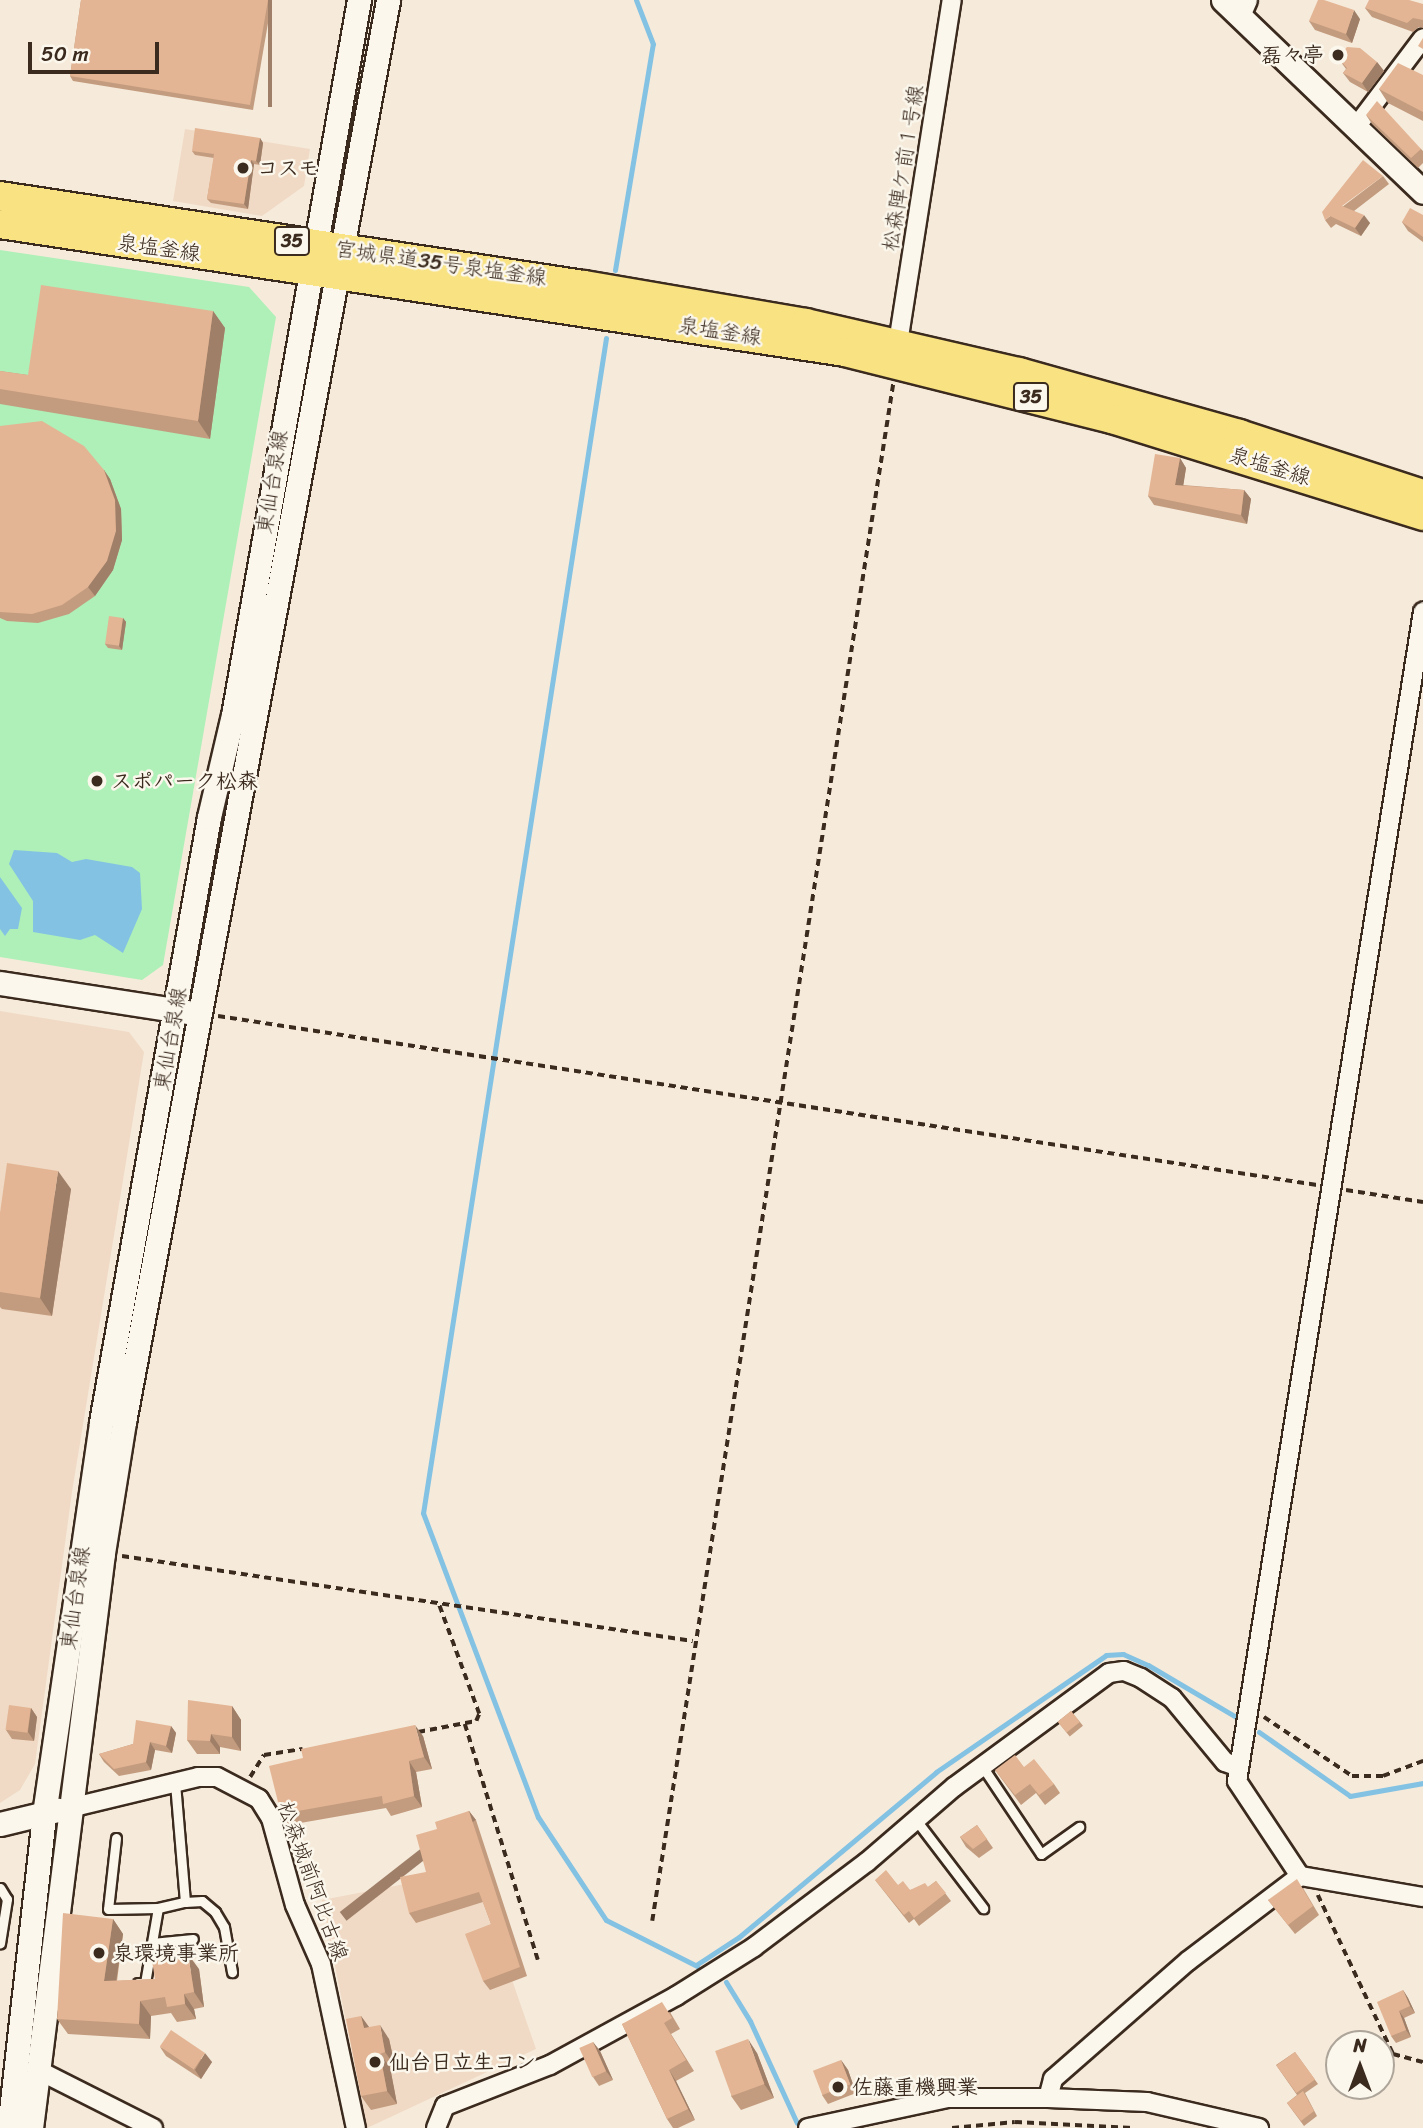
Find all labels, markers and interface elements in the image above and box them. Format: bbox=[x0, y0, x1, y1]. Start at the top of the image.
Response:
scale bar bbox=[32, 28, 163, 72]
text: 50 m bbox=[41, 35, 89, 73]
place label: 磊々亭 bbox=[1261, 42, 1324, 68]
marker: 磊々亭 bbox=[1330, 47, 1346, 63]
street label: 松森陣ケ前１号線 bbox=[877, 83, 929, 253]
place label: コスモ bbox=[257, 155, 320, 181]
marker: コスモ bbox=[235, 160, 251, 176]
road number: 35 bbox=[273, 226, 311, 256]
street label: 泉塩釜線 bbox=[116, 230, 202, 266]
street label: 宮城県道35号泉塩釜線 bbox=[334, 236, 548, 290]
street label: 泉塩釜線 bbox=[677, 312, 763, 350]
road number: 35 bbox=[1012, 382, 1050, 412]
street label: 東仙台泉線 bbox=[251, 428, 293, 536]
street label: 泉塩釜線 bbox=[1226, 442, 1314, 490]
place label: スポパーク松森 bbox=[111, 768, 258, 794]
marker: スポパーク松森 bbox=[89, 773, 105, 789]
street label: 東仙台泉線 bbox=[148, 985, 192, 1093]
street label: 東仙台泉線 bbox=[55, 1544, 95, 1652]
street label: 松森城前阿比古線 bbox=[272, 1798, 354, 1964]
place label: 泉環境事業所 bbox=[113, 1940, 239, 1966]
marker: 泉環境事業所 bbox=[91, 1945, 107, 1961]
text: N bbox=[1353, 2029, 1367, 2062]
north arrow bbox=[1325, 2030, 1395, 2100]
place label: 仙台日立生コン bbox=[389, 2049, 536, 2075]
marker: 仙台日立生コン bbox=[367, 2054, 383, 2070]
place label: 佐藤重機興業 bbox=[852, 2074, 978, 2100]
marker: 佐藤重機興業 bbox=[830, 2079, 846, 2095]

